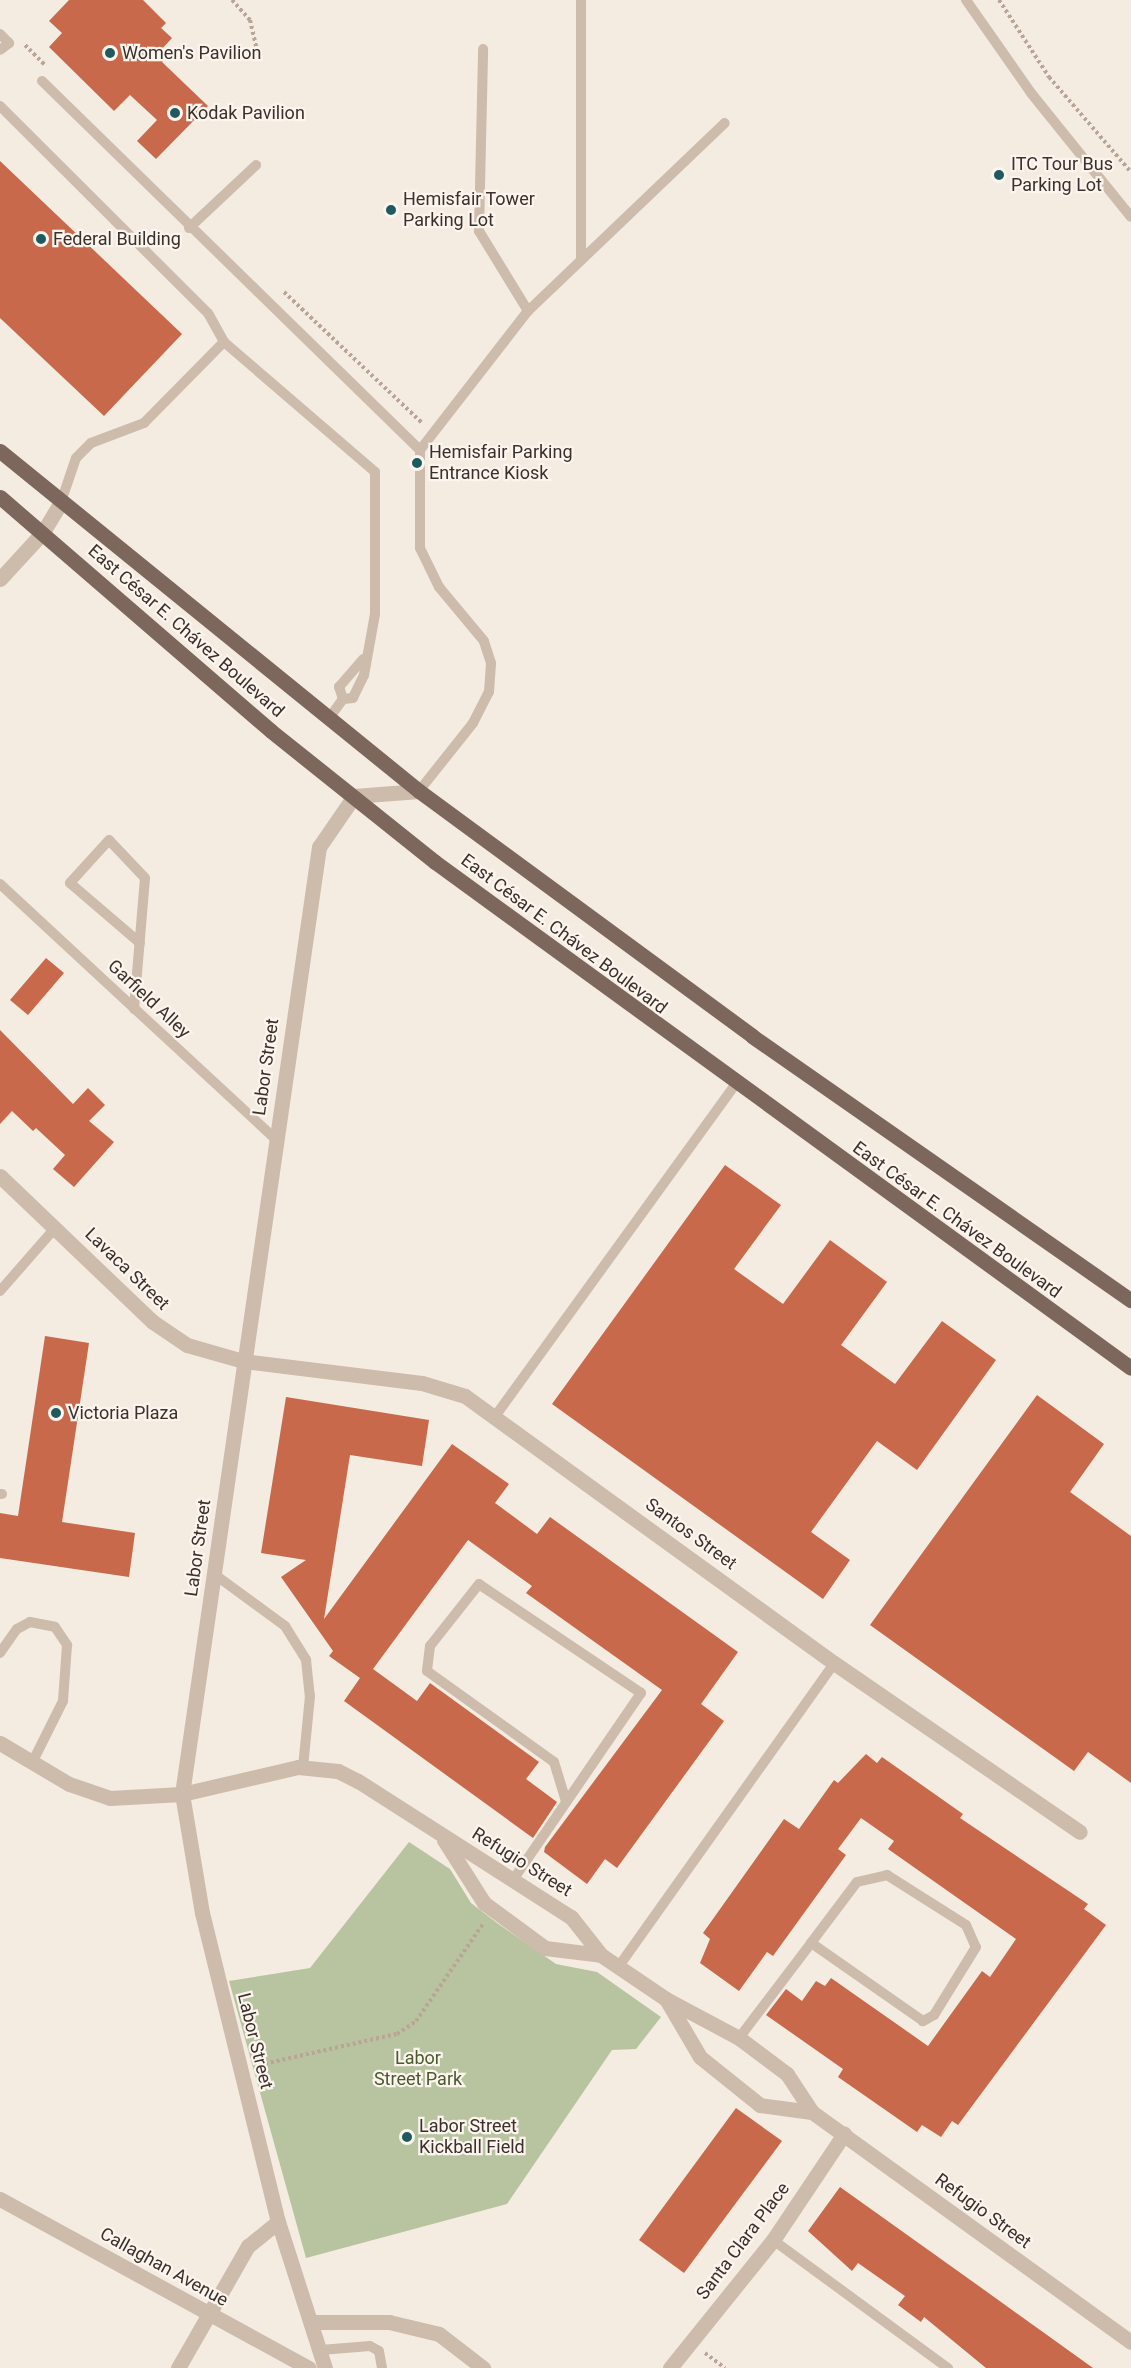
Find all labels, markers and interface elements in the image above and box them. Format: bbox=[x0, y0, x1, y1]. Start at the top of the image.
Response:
place label: Women's Pavilion bbox=[122, 42, 261, 64]
marker: Women's Pavilion bbox=[103, 46, 117, 60]
place label: Kodak Pavilion bbox=[187, 102, 305, 124]
marker: Kodak Pavilion bbox=[168, 106, 182, 120]
place label: ITC Tour Bus Parking Lot bbox=[1011, 154, 1113, 196]
marker: ITC Tour Bus Parking Lot bbox=[992, 168, 1006, 182]
place label: Hemisfair Tower Parking Lot bbox=[403, 189, 535, 232]
marker: Hemisfair Tower Parking Lot bbox=[384, 203, 398, 217]
place label: Federal Building bbox=[53, 228, 181, 250]
marker: Federal Building bbox=[34, 232, 48, 246]
place label: Hemisfair Parking Entrance Kiosk bbox=[429, 442, 573, 484]
marker: Hemisfair Parking Entrance Kiosk bbox=[410, 456, 424, 470]
street label: East César E. Chávez Boulevard bbox=[84, 540, 288, 722]
street label: East César E. Chávez Boulevard bbox=[457, 849, 671, 1019]
street label: Garfield Alley bbox=[103, 955, 195, 1043]
street label: Labor Street bbox=[248, 1017, 284, 1117]
street label: East César E. Chávez Boulevard bbox=[849, 1137, 1065, 1303]
street label: Lavaca Street bbox=[80, 1223, 174, 1315]
place label: Victoria Plaza bbox=[68, 1402, 178, 1424]
marker: Victoria Plaza bbox=[49, 1406, 63, 1420]
street label: Santos Street bbox=[641, 1494, 741, 1574]
street label: Labor Street bbox=[180, 1498, 216, 1598]
street label: Refugio Street bbox=[468, 1823, 576, 1901]
street label: Labor Street bbox=[233, 1991, 277, 2091]
park label: Labor Street Park bbox=[374, 2048, 462, 2090]
place label: Labor Street Kickball Field bbox=[419, 2116, 525, 2158]
marker: Labor Street Kickball Field bbox=[400, 2130, 414, 2144]
street label: Refugio Street bbox=[931, 2169, 1035, 2253]
street label: Santa Clara Place bbox=[692, 2178, 794, 2304]
street label: Callaghan Avenue bbox=[96, 2223, 232, 2311]

